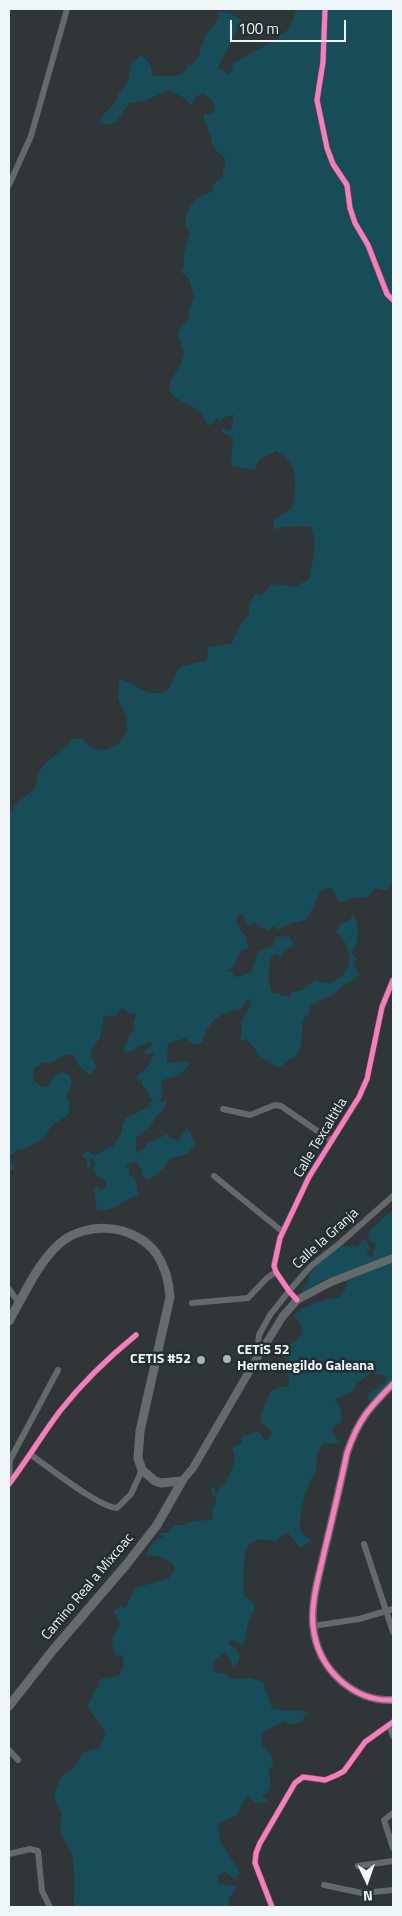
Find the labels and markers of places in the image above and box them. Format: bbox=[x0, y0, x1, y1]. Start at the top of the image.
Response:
place label: CETiS 52 Hermenegildo Galeana bbox=[237, 1343, 374, 1375]
place label: CETIS #52 bbox=[130, 1352, 191, 1368]
marker: CETiS 52 Hermenegildo Galeana bbox=[221, 1353, 233, 1365]
marker: CETIS #52 bbox=[195, 1354, 207, 1366]

